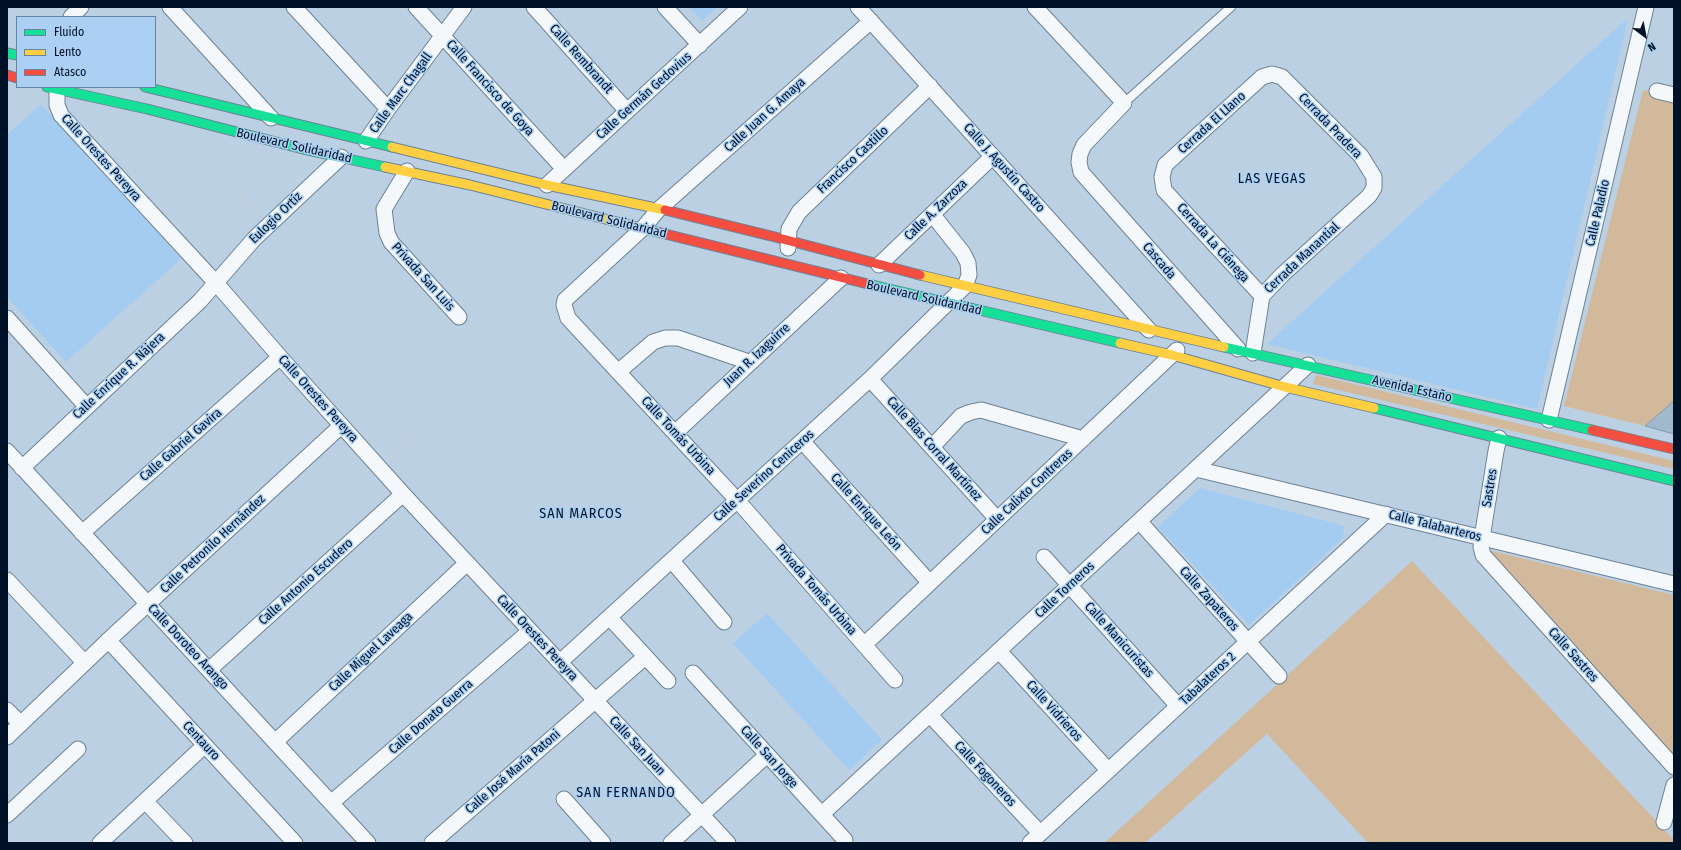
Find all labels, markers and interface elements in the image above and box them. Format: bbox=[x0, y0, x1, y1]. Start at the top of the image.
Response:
legend bbox=[16, 16, 156, 88]
north arrow bbox=[1625, 16, 1665, 56]
street label: Calle Rembrandt bbox=[546, 21, 616, 97]
text: Fluido bbox=[54, 25, 84, 39]
street label: Calle Francisco de Goya bbox=[443, 37, 537, 139]
text: N bbox=[1645, 39, 1658, 54]
text: Lento bbox=[54, 45, 81, 59]
street label: Calle Germán Gedovius bbox=[593, 49, 695, 143]
street label: Calle Marc Chagall bbox=[366, 50, 436, 136]
text: Atasco bbox=[54, 65, 86, 79]
street label: Calle Juan G. Amaya bbox=[721, 74, 809, 156]
street label: Cerrada El Llano bbox=[1175, 89, 1249, 157]
street label: Cerrada Pradera bbox=[1295, 90, 1365, 162]
street label: Calle Orestes Pereyra bbox=[58, 111, 144, 205]
street label: Calle J. Agustín Castro bbox=[960, 120, 1048, 216]
street label: Francisco Castillo bbox=[814, 123, 892, 197]
street label: Boulevard Solidaridad bbox=[235, 125, 353, 167]
district label: LAS VEGAS bbox=[1238, 171, 1306, 187]
street label: Calle A. Zarzoza bbox=[901, 176, 971, 244]
street label: Calle Paladio bbox=[1583, 178, 1613, 248]
street label: Eulogio Ortíz bbox=[246, 189, 306, 247]
street label: Boulevard Solidaridad bbox=[550, 198, 668, 242]
street label: Cerrada La Ciénega bbox=[1173, 200, 1253, 286]
street label: Cerrada Manantial bbox=[1261, 219, 1343, 297]
street label: Cascada bbox=[1139, 239, 1179, 283]
street label: Privada San Luis bbox=[388, 240, 458, 314]
street label: Boulevard Solidaridad bbox=[865, 277, 983, 319]
street label: Juan R. Izaguirre bbox=[720, 320, 794, 390]
street label: Calle Enrique R. Nájera bbox=[70, 329, 168, 423]
street label: Calle Orestes Pereyra bbox=[275, 352, 361, 446]
street label: Avenida Estaño bbox=[1371, 372, 1453, 406]
street label: Calle Tomás Urbina bbox=[638, 394, 718, 478]
street label: Calle Blas Corral Martínez bbox=[883, 394, 985, 504]
street label: Calle Gabriel Gavira bbox=[137, 405, 225, 485]
street label: Calle Severino Ceniceros bbox=[711, 427, 817, 525]
street label: Calle Calixto Contreras bbox=[978, 446, 1076, 538]
street label: Sastres bbox=[1479, 468, 1501, 508]
street label: Calle Enrique León bbox=[827, 470, 905, 554]
street label: Calle Petronilo Hernández bbox=[157, 491, 269, 597]
district label: SAN MARCOS bbox=[539, 506, 623, 522]
street label: Calle Talabarteros bbox=[1387, 507, 1483, 545]
street label: Calle Antonio Escudero bbox=[256, 535, 356, 629]
street label: Privada Tomás Urbina bbox=[772, 541, 860, 639]
street label: Calle Torneros bbox=[1032, 559, 1098, 621]
street label: Calle Zapateros bbox=[1176, 563, 1242, 635]
street label: Calle Orestes Pereyra bbox=[493, 592, 581, 684]
street label: Calle Manicuristas bbox=[1081, 599, 1157, 681]
street label: Calle Doroteo Arango bbox=[144, 601, 232, 693]
street label: Calle Miguel Laveaga bbox=[326, 609, 416, 695]
street label: Calle Sastres bbox=[1545, 625, 1601, 685]
street label: Tabalateros 2 bbox=[1177, 649, 1239, 709]
street label: Calle Donato Guerra bbox=[386, 676, 476, 758]
street label: Calle Vidrieros bbox=[1023, 677, 1085, 745]
street label: Calle San Juan bbox=[606, 713, 668, 779]
street label: Centauro bbox=[179, 718, 223, 764]
street label: Calle San Jorge bbox=[737, 723, 801, 791]
street label: Calle José María Patoni bbox=[462, 726, 564, 818]
street label: Calle Fogoneros bbox=[951, 738, 1019, 810]
district label: SAN FERNANDO bbox=[576, 785, 676, 801]

